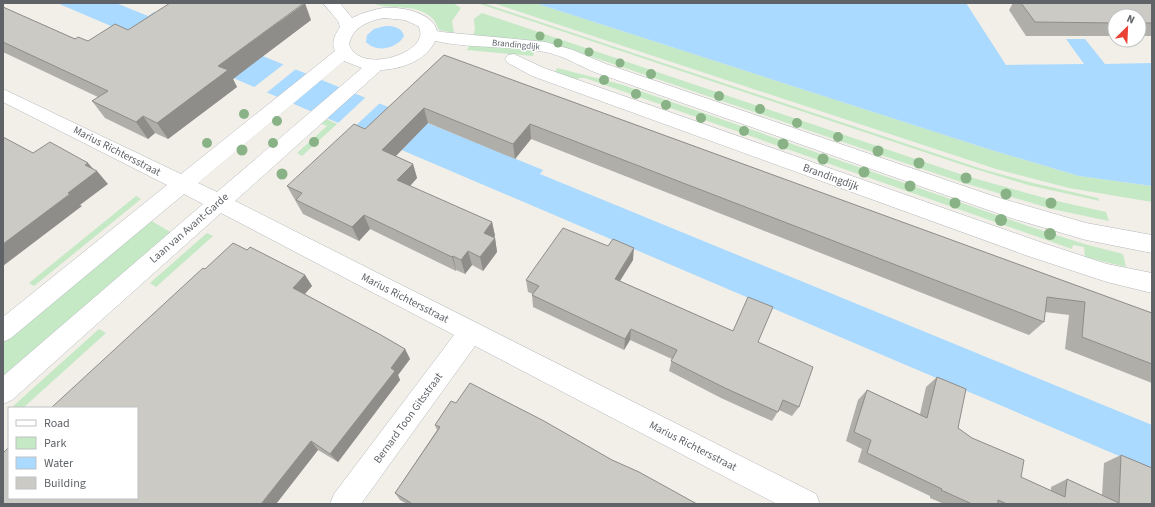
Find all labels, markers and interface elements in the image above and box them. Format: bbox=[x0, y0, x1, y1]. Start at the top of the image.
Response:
north arrow bbox=[1107, 8, 1147, 48]
text: N bbox=[1124, 11, 1137, 28]
street label: Brandingdijk bbox=[491, 36, 541, 54]
street label: Marius Richtersstraat bbox=[71, 122, 164, 180]
street label: Brandingdijk bbox=[801, 160, 862, 194]
street label: Laan van Avant-Garde bbox=[146, 189, 232, 267]
street label: Marius Richtersstraat bbox=[359, 269, 452, 327]
street label: Bernard Toon Gitsstraat bbox=[370, 369, 446, 466]
legend bbox=[8, 407, 138, 499]
text: Road bbox=[44, 415, 70, 432]
street label: Marius Richtersstraat bbox=[647, 417, 740, 475]
text: Park bbox=[44, 435, 66, 452]
text: Water bbox=[44, 455, 74, 472]
text: Building bbox=[44, 475, 86, 492]

